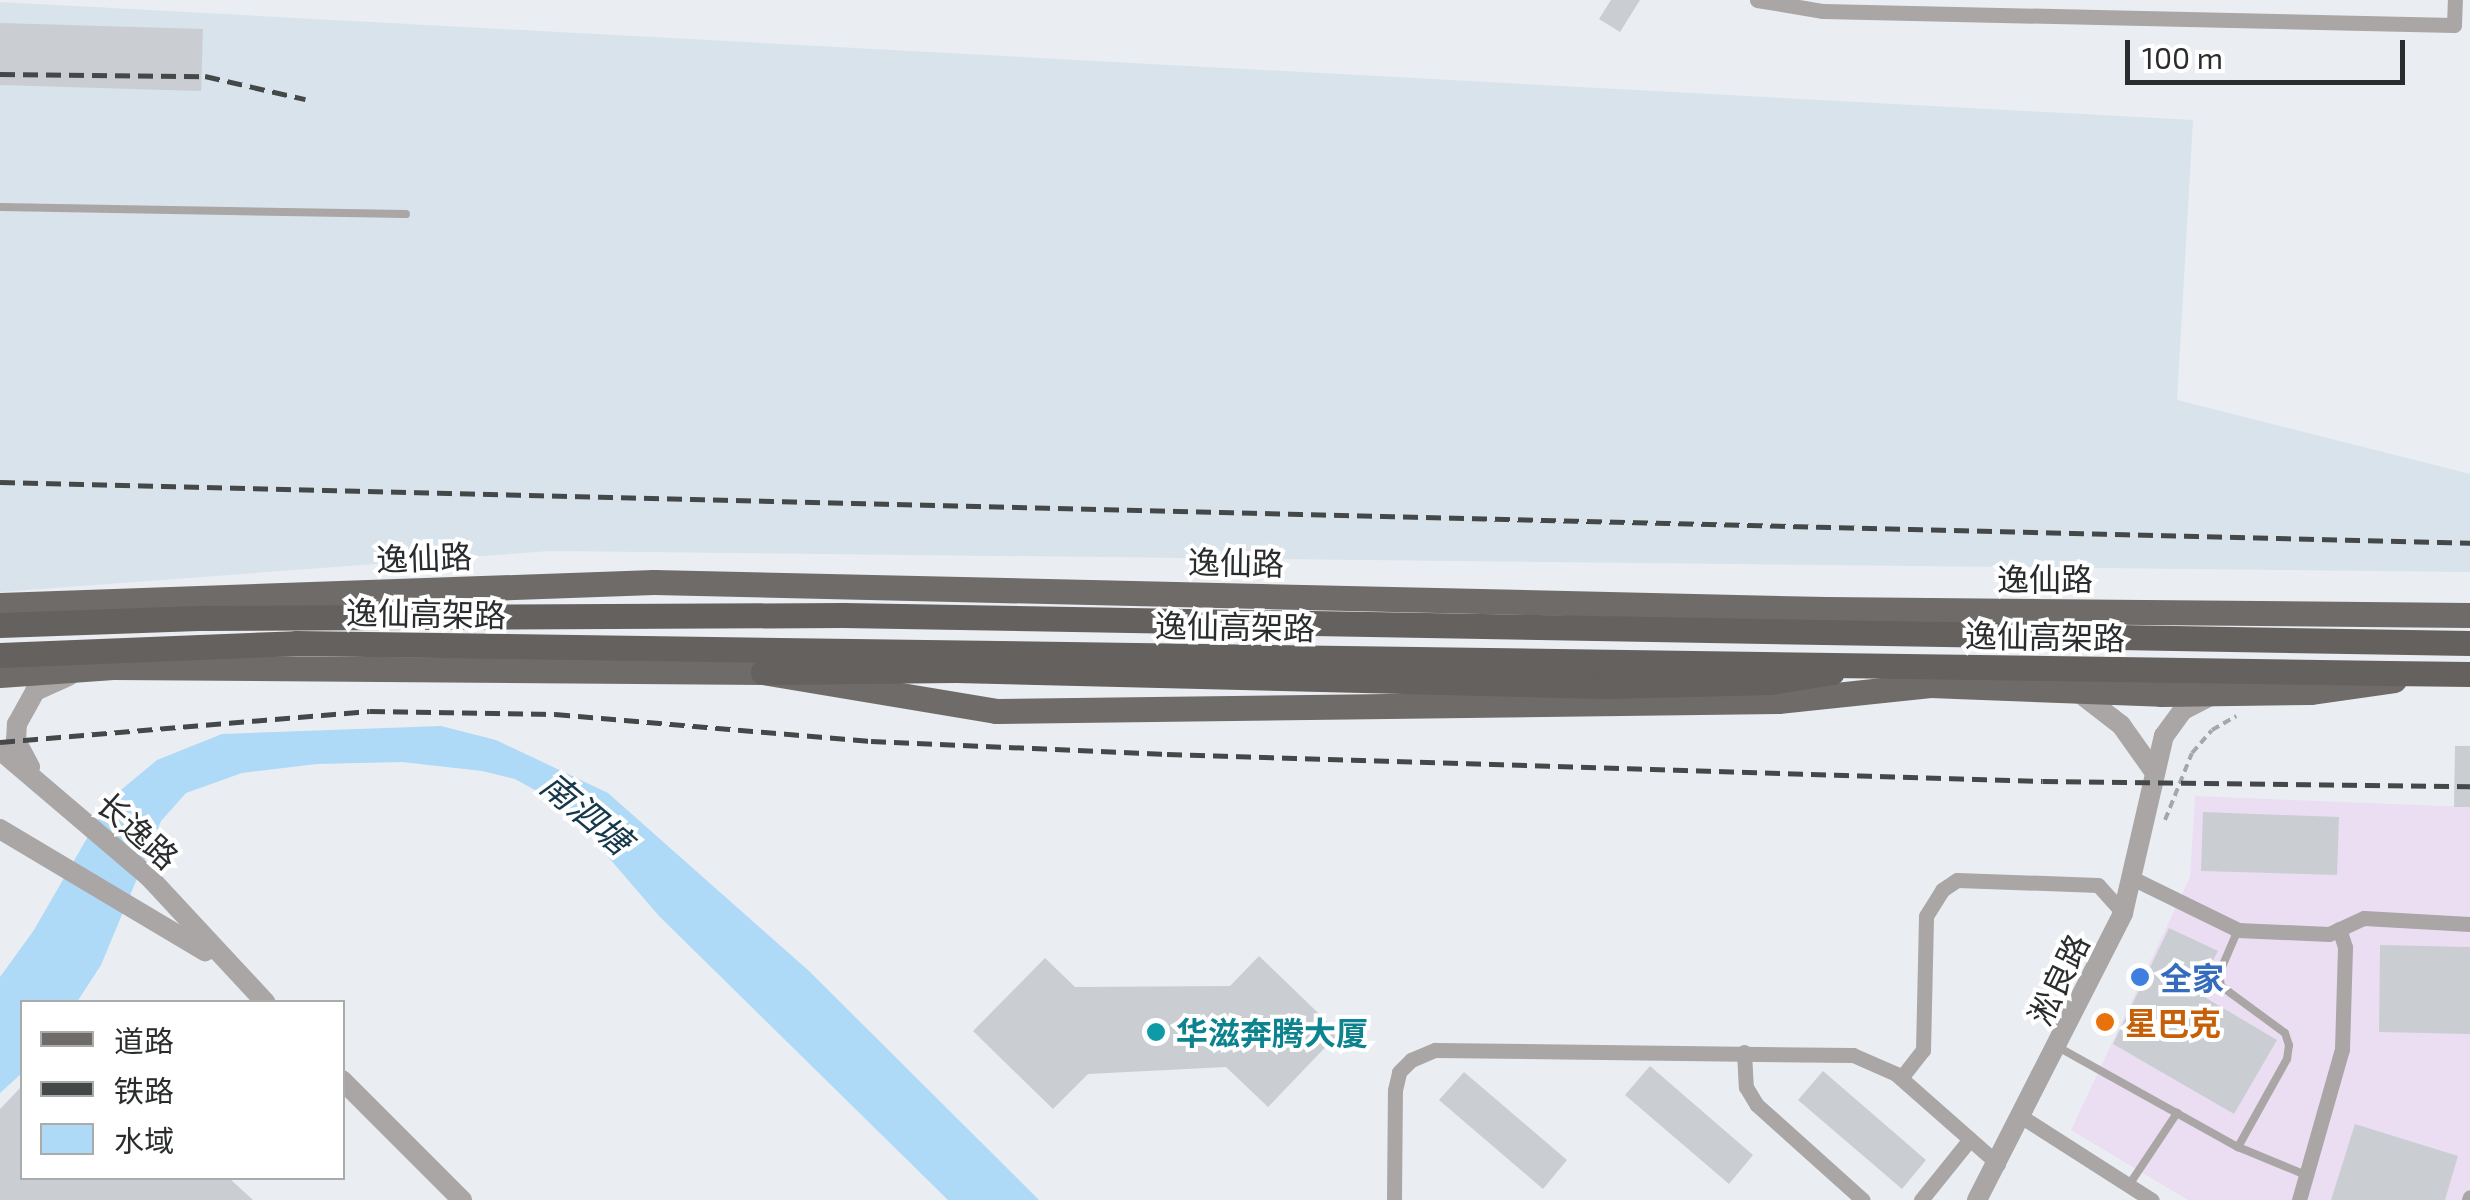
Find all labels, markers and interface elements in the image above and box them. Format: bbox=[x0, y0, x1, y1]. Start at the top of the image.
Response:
scale bar bbox=[2130, 20, 2410, 82]
text: 100 m bbox=[2142, 39, 2223, 75]
street label: 逸仙路 bbox=[375, 536, 473, 578]
street label: 逸仙路 bbox=[1188, 542, 1284, 582]
street label: 逸仙路 bbox=[1997, 559, 2093, 597]
street label: 逸仙高架路 bbox=[346, 592, 506, 634]
street label: 逸仙高架路 bbox=[1155, 605, 1315, 647]
street label: 逸仙高架路 bbox=[1965, 615, 2125, 657]
water label: 南泗塘 bbox=[533, 762, 641, 862]
street label: 长逸路 bbox=[89, 784, 187, 876]
street label: 淞良路 bbox=[2020, 927, 2096, 1031]
place label: 全家 bbox=[2160, 958, 2224, 996]
marker: 全家 bbox=[2129, 966, 2151, 988]
legend bbox=[20, 1000, 345, 1180]
place label: 星巴克 bbox=[2125, 1003, 2221, 1041]
marker: 星巴克 bbox=[2094, 1011, 2116, 1033]
place label: 华滋奔腾大厦 bbox=[1176, 1013, 1368, 1051]
marker: 华滋奔腾大厦 bbox=[1145, 1021, 1167, 1043]
text: 道路 bbox=[114, 1022, 174, 1058]
text: 铁路 bbox=[114, 1072, 174, 1108]
text: 水域 bbox=[114, 1122, 174, 1158]

